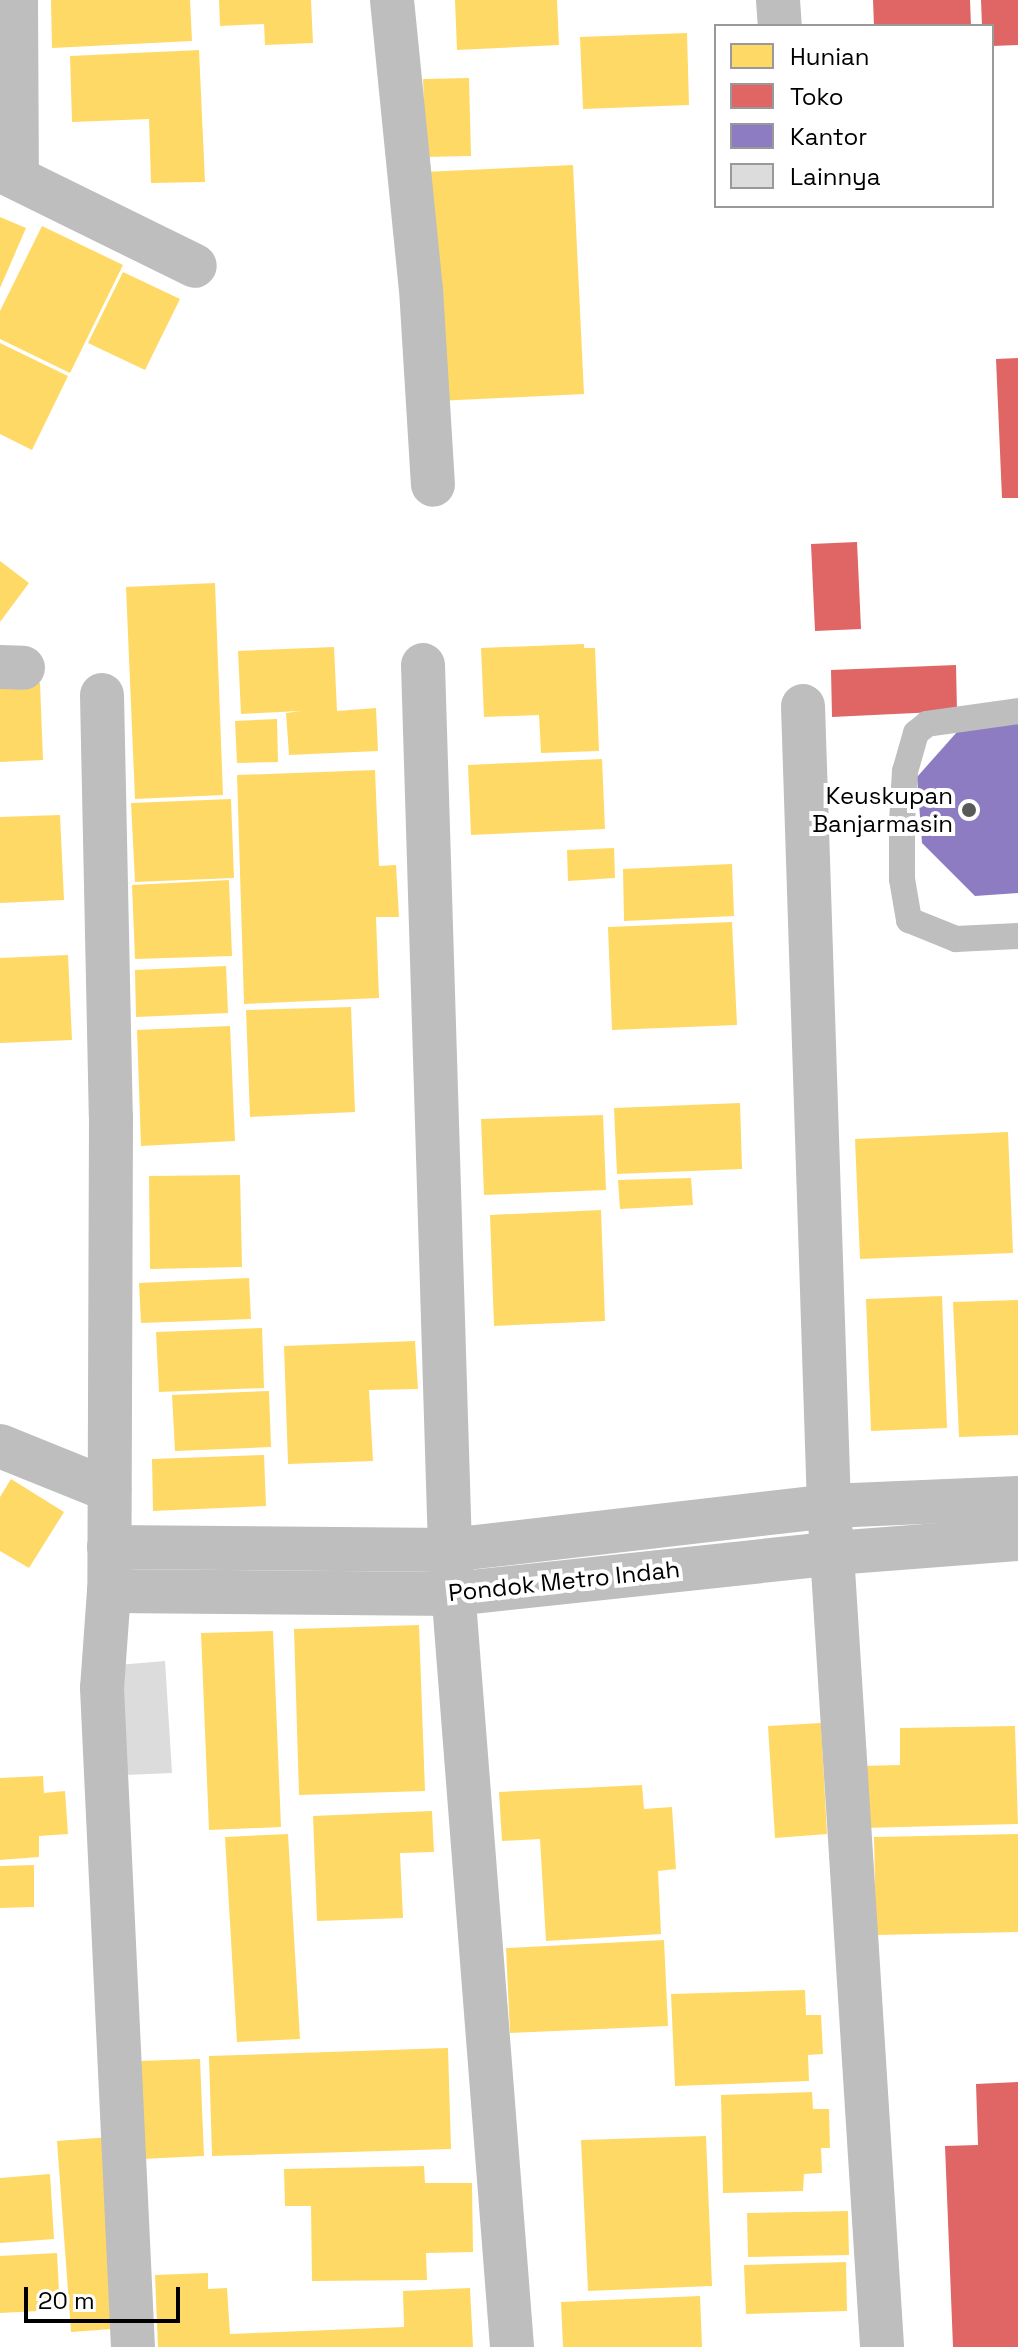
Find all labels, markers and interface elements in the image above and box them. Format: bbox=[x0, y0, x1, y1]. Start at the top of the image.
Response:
legend bbox=[714, 24, 994, 208]
text: Hunian bbox=[790, 41, 870, 72]
text: Toko bbox=[790, 81, 844, 112]
text: Kantor bbox=[790, 121, 867, 152]
text: Lainnya bbox=[790, 161, 881, 192]
place label: Keuskupan Banjarmasin bbox=[812, 782, 953, 838]
marker: Keuskupan Banjarmasin bbox=[960, 801, 978, 819]
street label: Pondok Metro Indah bbox=[447, 1555, 681, 1607]
scale bar bbox=[28, 2271, 184, 2321]
text: 20 m bbox=[38, 2285, 95, 2316]

